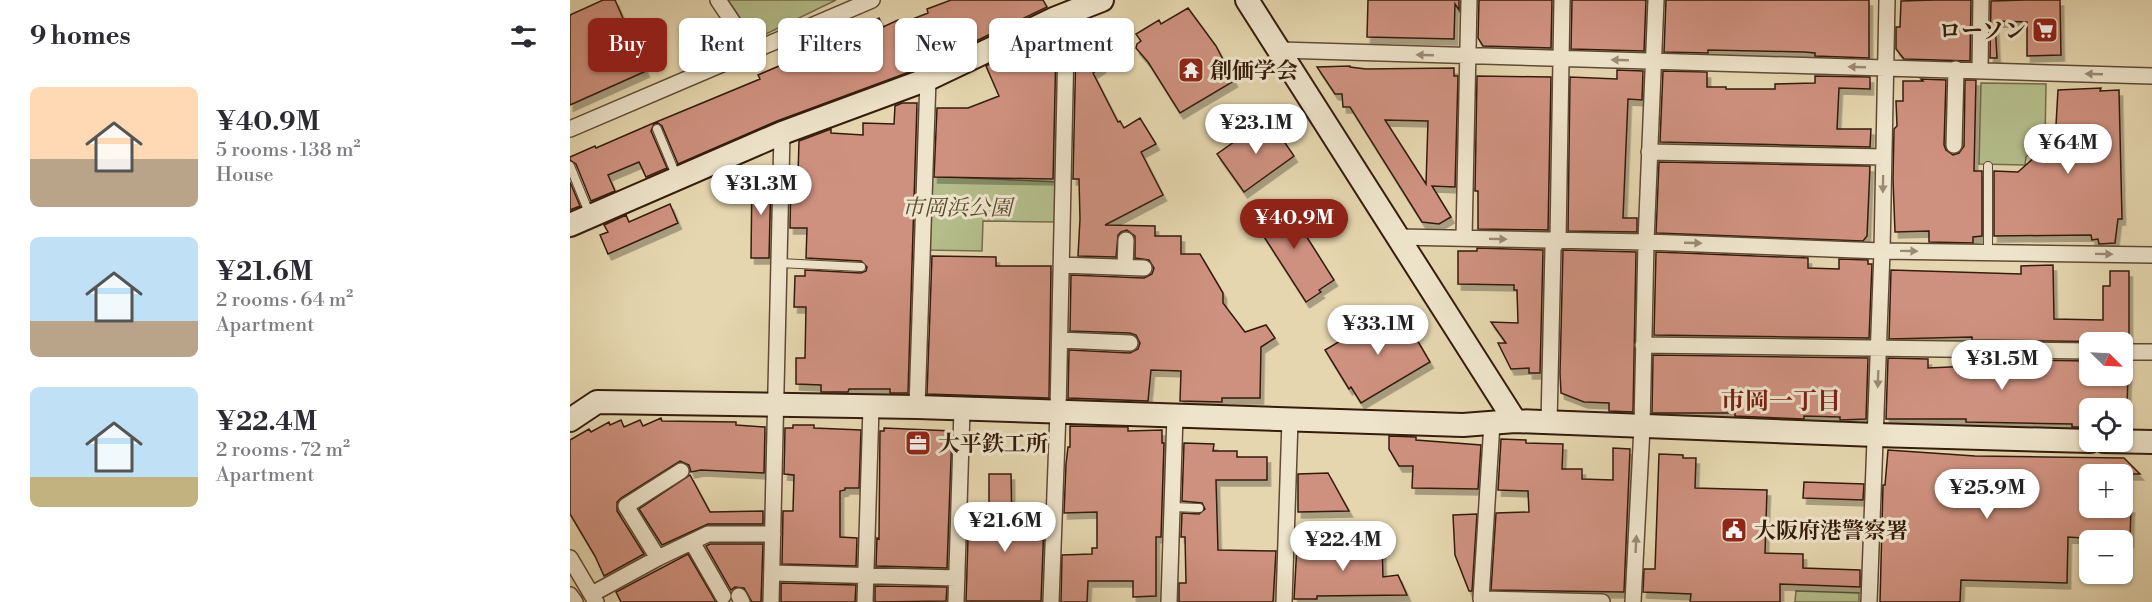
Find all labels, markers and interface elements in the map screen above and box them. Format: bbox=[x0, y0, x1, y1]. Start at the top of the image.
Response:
supermarket icon: ローソン bbox=[2030, 15, 2060, 45]
chip: Buy bbox=[588, 18, 667, 72]
chip: Rent bbox=[679, 18, 766, 72]
chip: Filters bbox=[778, 18, 883, 72]
chip: New bbox=[895, 18, 977, 72]
chip: Apartment bbox=[989, 18, 1134, 72]
place label: ローソン bbox=[1939, 18, 2026, 45]
text: 9 homes bbox=[30, 20, 131, 52]
icon: filters bbox=[507, 20, 540, 53]
one-way arrow bbox=[1415, 51, 1434, 60]
temple icon: 創価学会 bbox=[1176, 55, 1206, 85]
one-way arrow bbox=[1610, 55, 1629, 64]
place label: 創価学会 bbox=[1210, 58, 1298, 85]
one-way arrow bbox=[1847, 63, 1866, 72]
one-way arrow bbox=[2084, 69, 2103, 78]
pin: ¥23.1M bbox=[1207, 104, 1305, 155]
text: ¥40.9M bbox=[216, 106, 320, 138]
icon: home bbox=[78, 111, 150, 183]
text: ¥23.1M bbox=[1219, 111, 1293, 136]
pin: ¥64M bbox=[2032, 124, 2104, 175]
text: ¥64M bbox=[2038, 131, 2098, 156]
text: 5 rooms · 138 m² bbox=[216, 138, 360, 163]
text: House bbox=[216, 163, 274, 188]
pin: ¥31.3M bbox=[712, 165, 810, 216]
text: ¥31.3M bbox=[725, 172, 797, 197]
one-way arrow bbox=[1878, 175, 1888, 194]
park label: 市岡浜公園 bbox=[902, 195, 1015, 222]
pin: ¥40.9M bbox=[1245, 199, 1343, 250]
text: ¥40.9M bbox=[1254, 206, 1334, 231]
one-way arrow bbox=[1489, 234, 1508, 244]
one-way arrow bbox=[1684, 239, 1703, 248]
one-way arrow bbox=[1899, 246, 1918, 256]
one-way arrow bbox=[2094, 249, 2113, 259]
text: ¥21.6M bbox=[216, 256, 313, 288]
icon: home bbox=[78, 261, 150, 333]
text: 2 rooms · 64 m² bbox=[216, 288, 353, 313]
pin: ¥33.1M bbox=[1329, 305, 1427, 356]
text: ¥33.1M bbox=[1341, 312, 1415, 337]
text: Apartment bbox=[216, 313, 314, 338]
north arrow bbox=[2079, 332, 2133, 386]
map controls bbox=[2079, 332, 2133, 584]
pin: ¥31.5M bbox=[1953, 340, 2051, 391]
text: ¥31.5M bbox=[1965, 347, 2039, 372]
one-way arrow bbox=[1873, 370, 1882, 389]
district label: 市岡一丁目 bbox=[1721, 387, 1841, 417]
button: locate bbox=[2079, 398, 2133, 452]
text: ¥22.4M bbox=[216, 406, 317, 438]
icon: home bbox=[78, 411, 150, 483]
office icon: 大平鉄工所 bbox=[903, 428, 933, 458]
place label: 大平鉄工所 bbox=[938, 431, 1048, 458]
text: 2 rooms · 72 m² bbox=[216, 438, 350, 463]
text: Apartment bbox=[216, 463, 314, 488]
button: + bbox=[2079, 464, 2133, 518]
pin: ¥25.9M bbox=[1938, 469, 2036, 520]
text: ¥25.9M bbox=[1949, 476, 2025, 501]
pin: ¥21.6M bbox=[956, 502, 1054, 553]
text: ¥21.6M bbox=[968, 509, 1042, 534]
public building icon: 大阪府港警察署 bbox=[1719, 515, 1749, 545]
place label: 大阪府港警察署 bbox=[1754, 518, 1908, 545]
pin: ¥22.4M bbox=[1294, 521, 1392, 572]
text: ¥22.4M bbox=[1304, 528, 1382, 553]
button: − bbox=[2079, 530, 2133, 584]
one-way arrow bbox=[1631, 534, 1640, 553]

